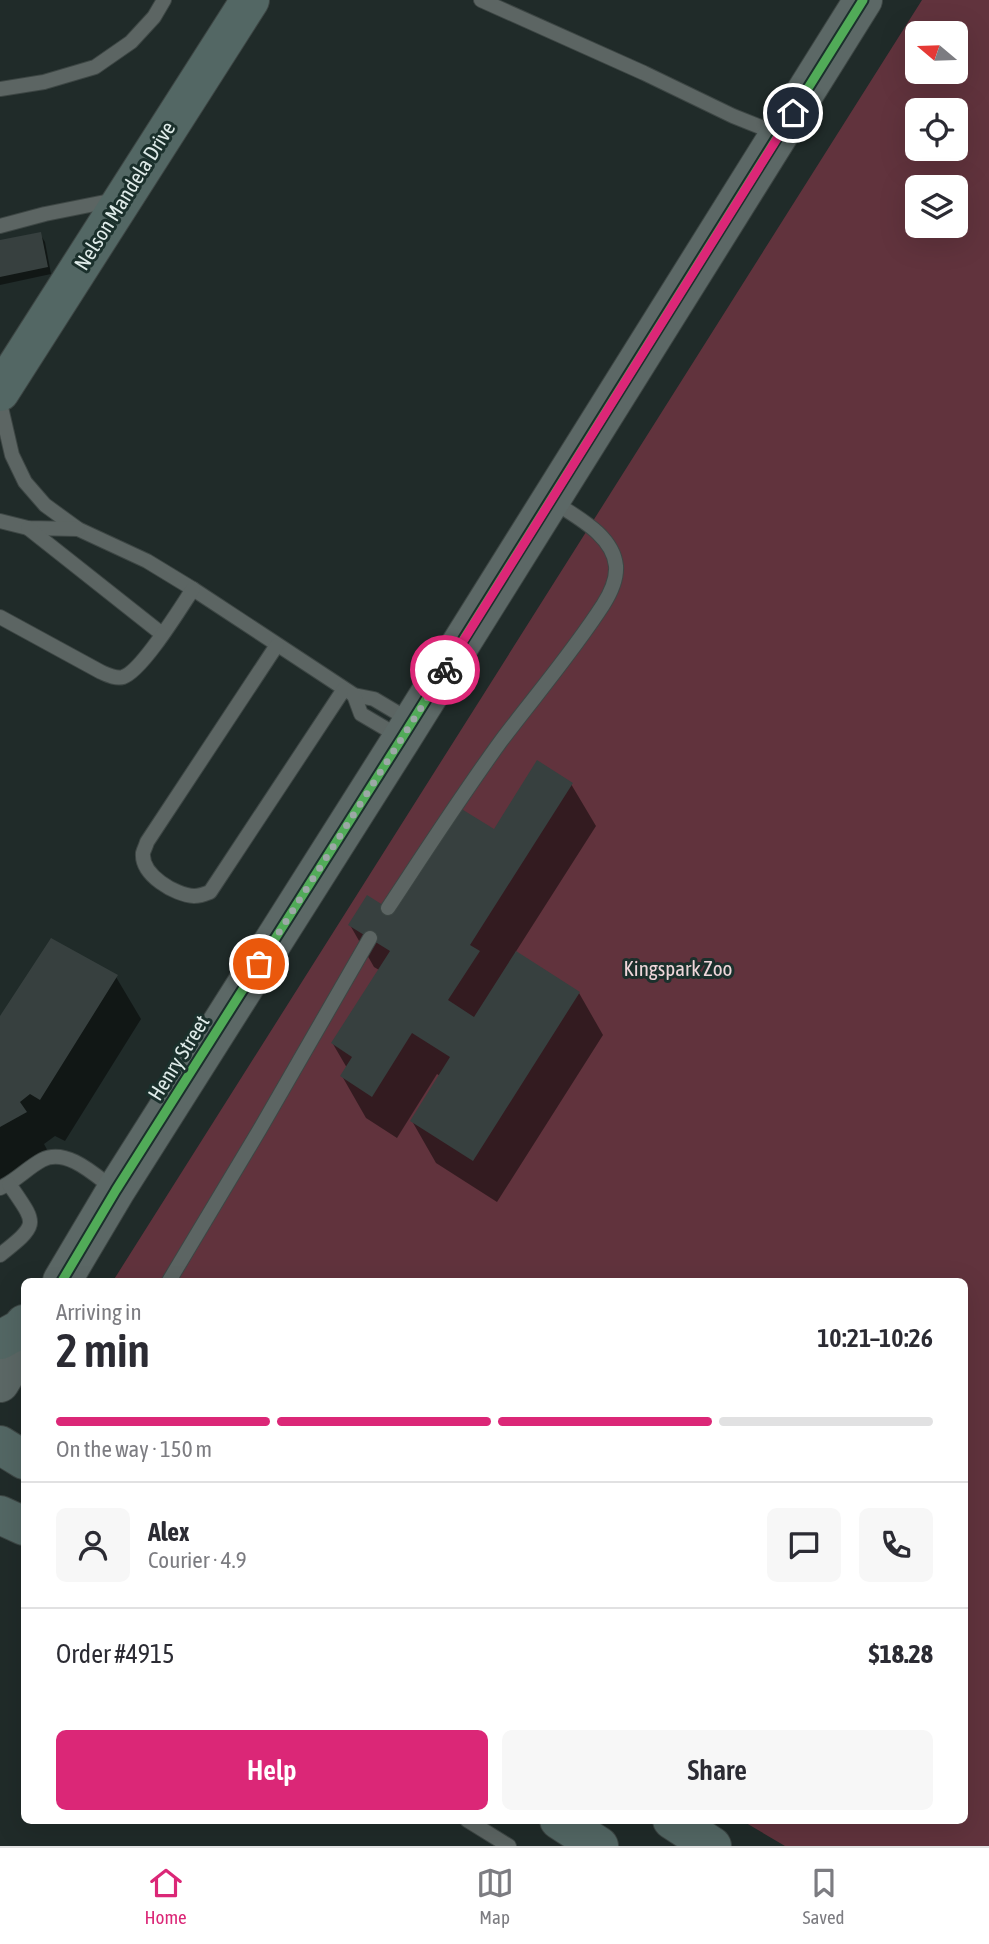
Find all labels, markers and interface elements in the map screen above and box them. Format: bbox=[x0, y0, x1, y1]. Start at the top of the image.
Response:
north arrow bbox=[905, 21, 968, 84]
map controls bbox=[905, 21, 968, 238]
pin bbox=[763, 83, 823, 143]
icon: home bbox=[774, 94, 812, 132]
button: locate bbox=[905, 98, 968, 161]
street label: Nelson Mandela Drive bbox=[69, 117, 179, 274]
button: layers bbox=[905, 175, 968, 238]
courier bbox=[410, 635, 480, 705]
icon: bike bbox=[426, 651, 464, 689]
pin bbox=[229, 934, 289, 994]
icon: bag bbox=[240, 945, 278, 983]
park label: Kingspark Zoo bbox=[624, 956, 732, 980]
street label: Henry Street bbox=[143, 1011, 214, 1104]
text: Arriving in bbox=[56, 1299, 142, 1325]
text: 10:21–10:26 bbox=[817, 1323, 933, 1353]
text: 2 min bbox=[56, 1324, 150, 1377]
text: On the way · 150 m bbox=[56, 1436, 212, 1462]
button: person bbox=[56, 1508, 130, 1582]
button: chat bbox=[767, 1508, 841, 1582]
button: phone bbox=[859, 1508, 933, 1582]
text: Alex bbox=[148, 1517, 189, 1547]
text: Courier · 4.9 bbox=[148, 1547, 247, 1573]
text: Order #4915 bbox=[56, 1639, 175, 1669]
text: $18.28 bbox=[869, 1639, 933, 1669]
button: Help bbox=[56, 1730, 488, 1810]
button: Share bbox=[502, 1730, 933, 1810]
tab: Home bbox=[144, 1864, 187, 1928]
tab: Map bbox=[476, 1864, 514, 1928]
tab: Saved bbox=[803, 1864, 845, 1928]

